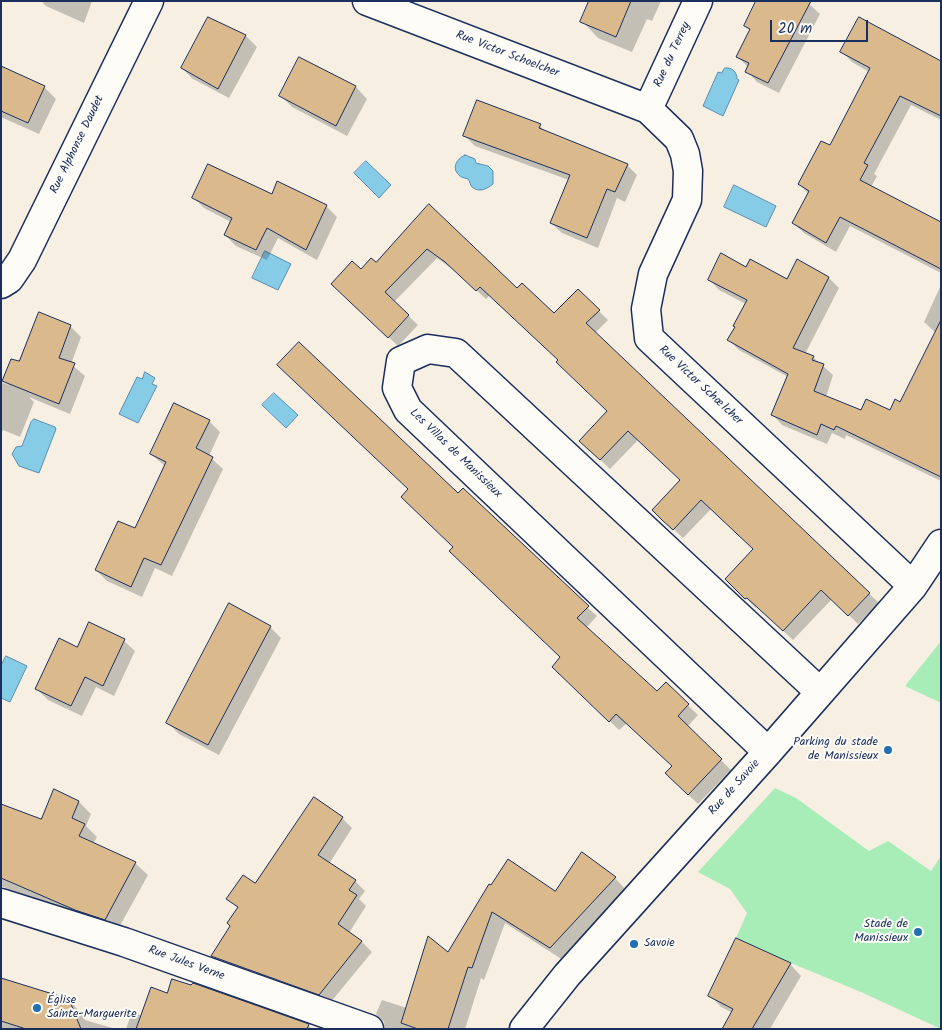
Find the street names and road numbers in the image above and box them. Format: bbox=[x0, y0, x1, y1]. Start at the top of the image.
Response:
street label: Rue du Terrey bbox=[652, 20, 694, 90]
street label: Rue Victor Schoelcher bbox=[453, 29, 561, 81]
street label: Rue Alphonse Daudet bbox=[48, 93, 108, 197]
street label: Rue Victor Schœlcher bbox=[655, 343, 745, 429]
street label: Les Villas de Manissieux bbox=[406, 406, 504, 502]
street label: Rue de Savoie bbox=[706, 757, 764, 819]
street label: Rue Jules Verne bbox=[146, 944, 226, 984]

